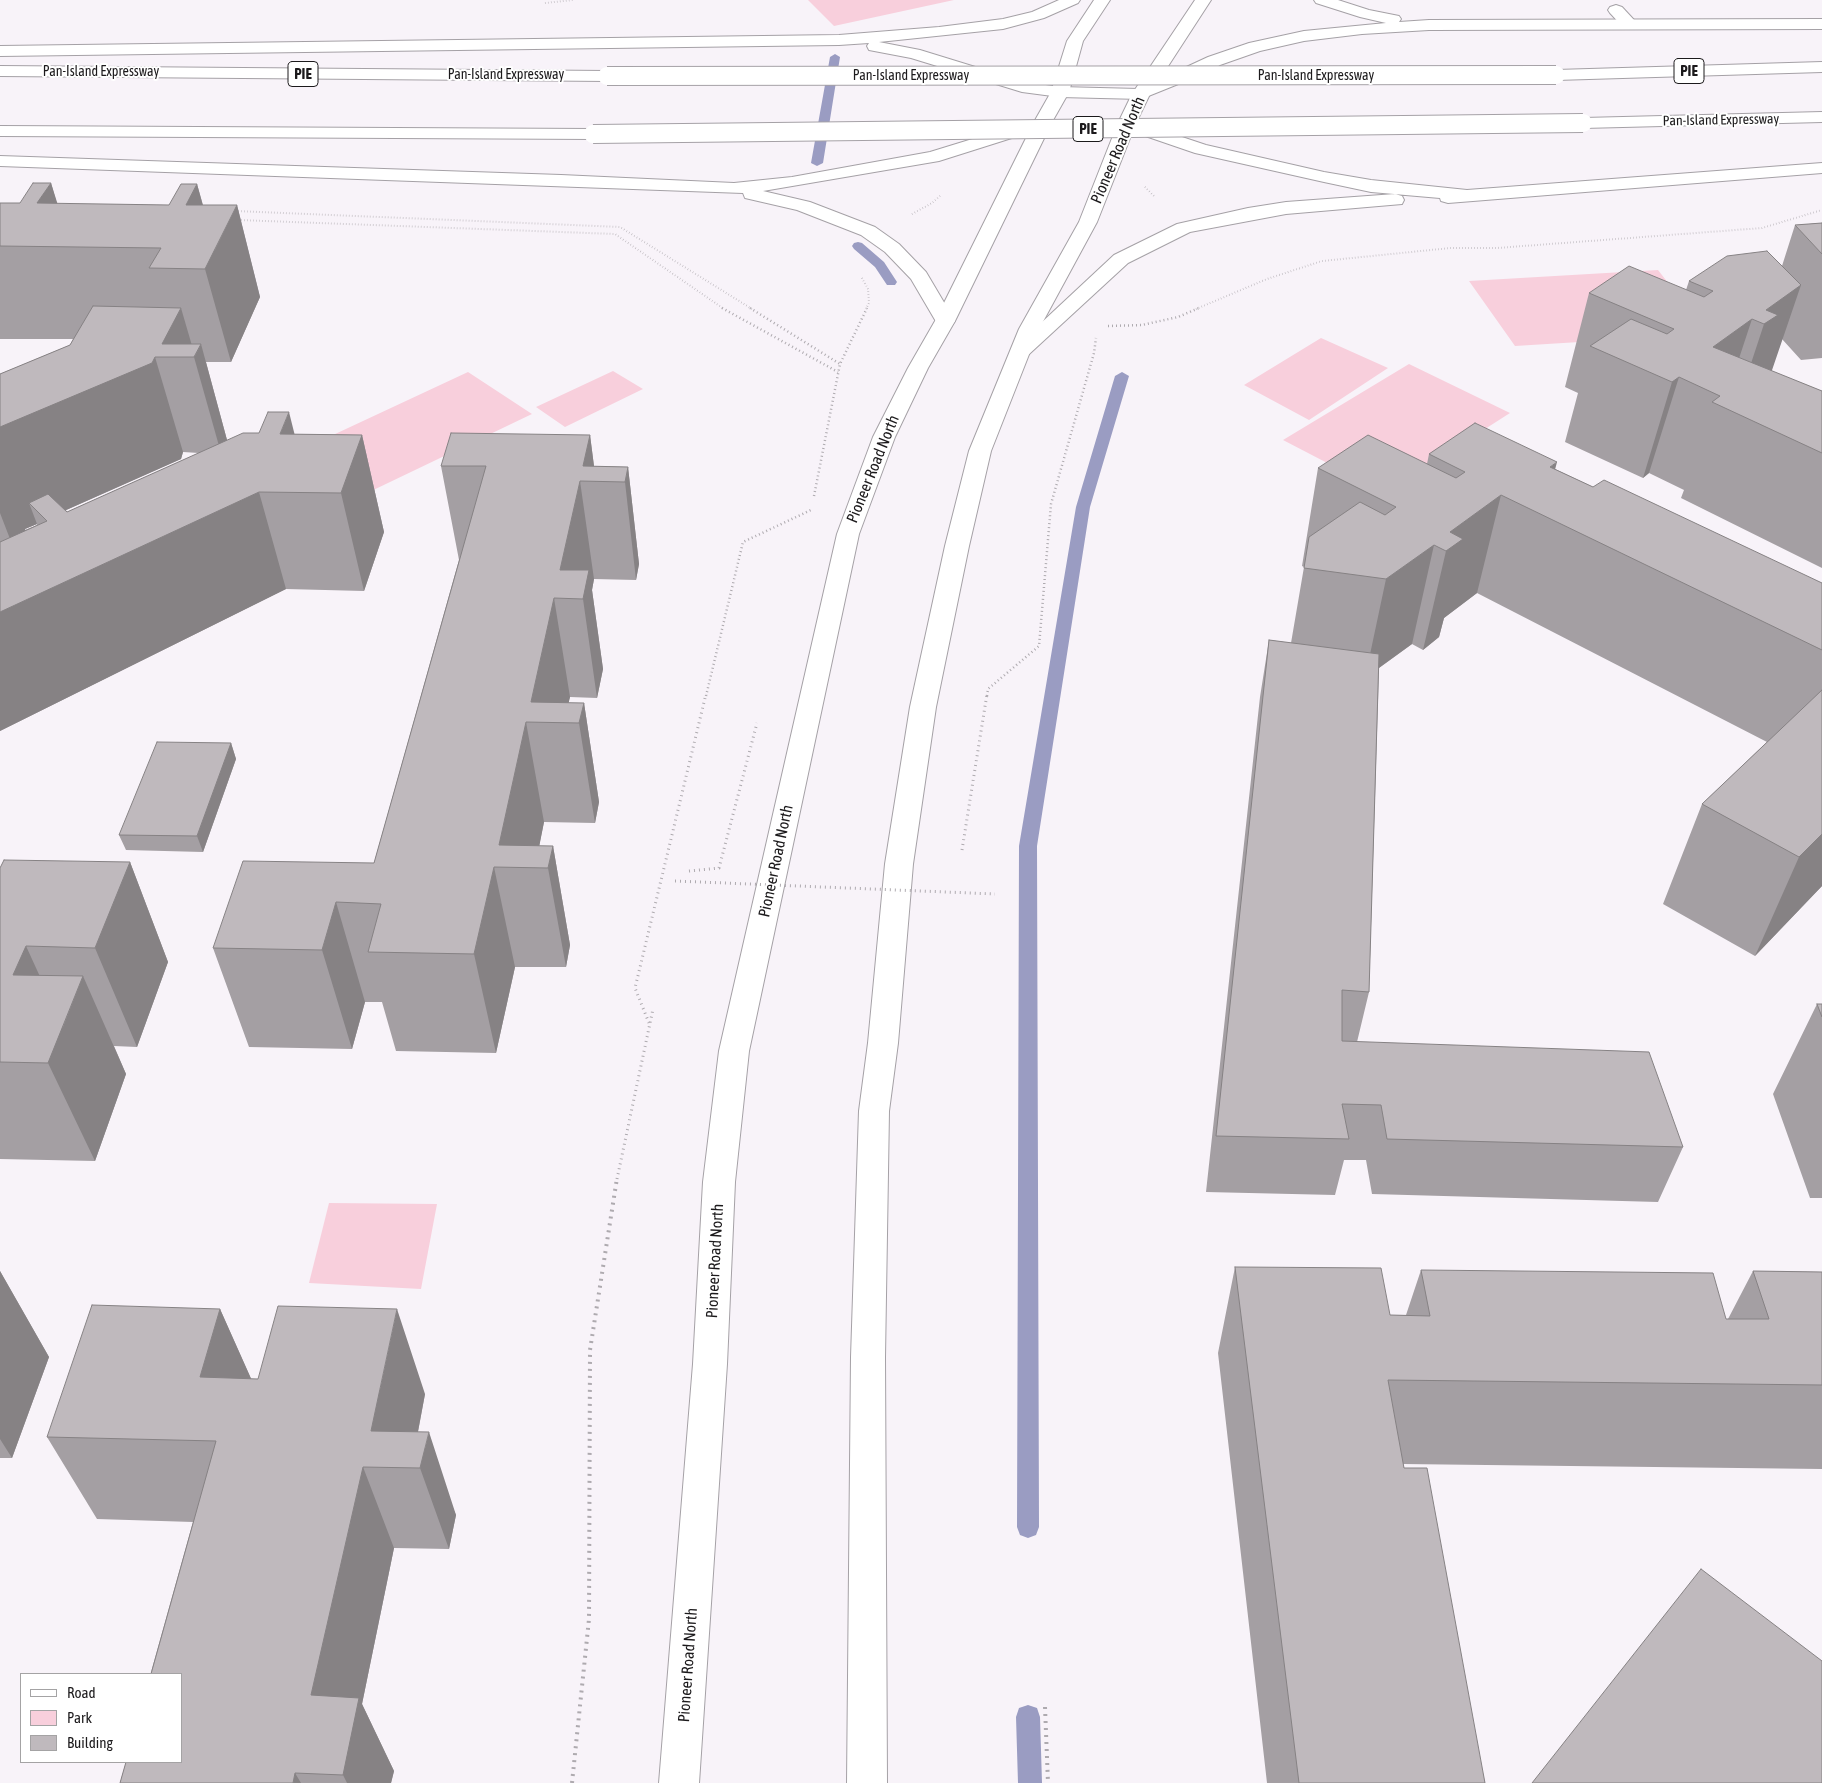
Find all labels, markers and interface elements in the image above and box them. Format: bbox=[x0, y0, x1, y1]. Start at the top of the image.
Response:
road number: PIE bbox=[1674, 58, 1704, 84]
road number: PIE bbox=[288, 62, 318, 86]
street label: Pan-Island Expressway bbox=[43, 64, 159, 80]
street label: Pan-Island Expressway bbox=[448, 67, 564, 83]
street label: Pan-Island Expressway bbox=[853, 68, 969, 84]
street label: Pan-Island Expressway bbox=[1258, 68, 1374, 84]
street label: Pioneer Road North bbox=[1087, 94, 1149, 206]
street label: Pan-Island Expressway bbox=[1663, 111, 1779, 129]
road number: PIE bbox=[1073, 116, 1103, 142]
street label: Pioneer Road North bbox=[843, 412, 903, 526]
street label: Pioneer Road North bbox=[755, 803, 797, 919]
street label: Pioneer Road North bbox=[702, 1203, 728, 1319]
street label: Pioneer Road North bbox=[674, 1607, 702, 1723]
legend bbox=[20, 1673, 182, 1763]
text: Road bbox=[67, 1684, 96, 1701]
text: Park bbox=[67, 1709, 92, 1726]
text: Building bbox=[67, 1734, 113, 1751]

